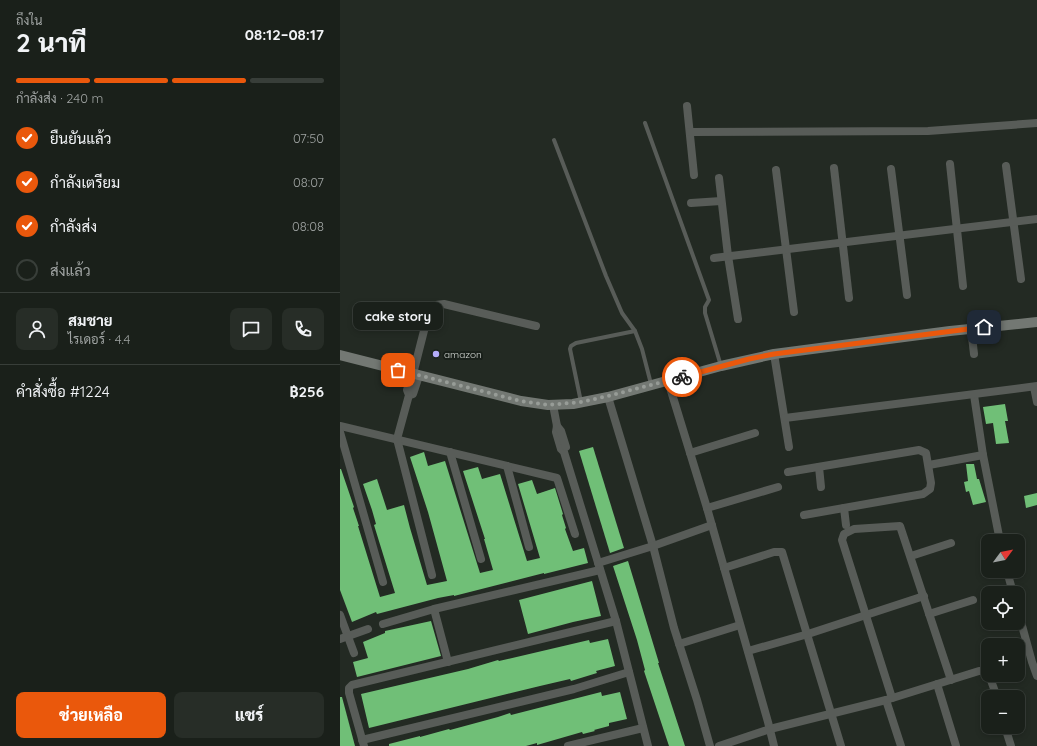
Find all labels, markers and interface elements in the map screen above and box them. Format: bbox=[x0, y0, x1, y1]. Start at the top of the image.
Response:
text: ถึงใน bbox=[16, 12, 43, 28]
text: 08:12–08:17 bbox=[245, 25, 324, 44]
text: 2 นาที bbox=[16, 26, 86, 59]
text: กำลังส่ง · 240 m bbox=[16, 90, 103, 106]
icon: check bbox=[16, 127, 38, 149]
text: ยืนยันแล้ว bbox=[50, 129, 111, 148]
text: 07:50 bbox=[293, 130, 324, 146]
icon: check bbox=[16, 171, 38, 193]
text: กำลังเตรียม bbox=[50, 173, 120, 192]
text: 08:07 bbox=[293, 174, 324, 190]
icon: check bbox=[16, 215, 38, 237]
text: กำลังส่ง bbox=[50, 217, 97, 236]
text: 08:08 bbox=[292, 218, 324, 234]
text: ส่งแล้ว bbox=[50, 261, 91, 280]
callout: cake story bbox=[353, 302, 443, 330]
button: person bbox=[16, 308, 58, 350]
button: chat bbox=[230, 308, 272, 350]
button: phone bbox=[282, 308, 324, 350]
text: cake story bbox=[365, 308, 431, 324]
pin bbox=[967, 310, 1001, 344]
text: สมชาย bbox=[68, 311, 113, 330]
icon: home bbox=[973, 316, 995, 338]
text: ไรเดอร์ · 4.4 bbox=[68, 331, 130, 347]
place label: amazon bbox=[444, 348, 482, 361]
marker: amazon bbox=[431, 349, 441, 359]
pin bbox=[381, 353, 415, 387]
courier bbox=[662, 357, 702, 397]
icon: bag bbox=[387, 359, 409, 381]
icon: bike bbox=[671, 366, 693, 388]
text: คำสั่งซื้อ #1224 bbox=[16, 382, 110, 401]
text: ฿256 bbox=[289, 382, 324, 401]
north arrow bbox=[981, 534, 1025, 578]
map controls bbox=[981, 534, 1025, 734]
button: locate bbox=[981, 586, 1025, 630]
button: + bbox=[981, 638, 1025, 682]
button: − bbox=[981, 690, 1025, 734]
button: ช่วยเหลือ bbox=[16, 692, 166, 738]
button: แชร์ bbox=[174, 692, 324, 738]

